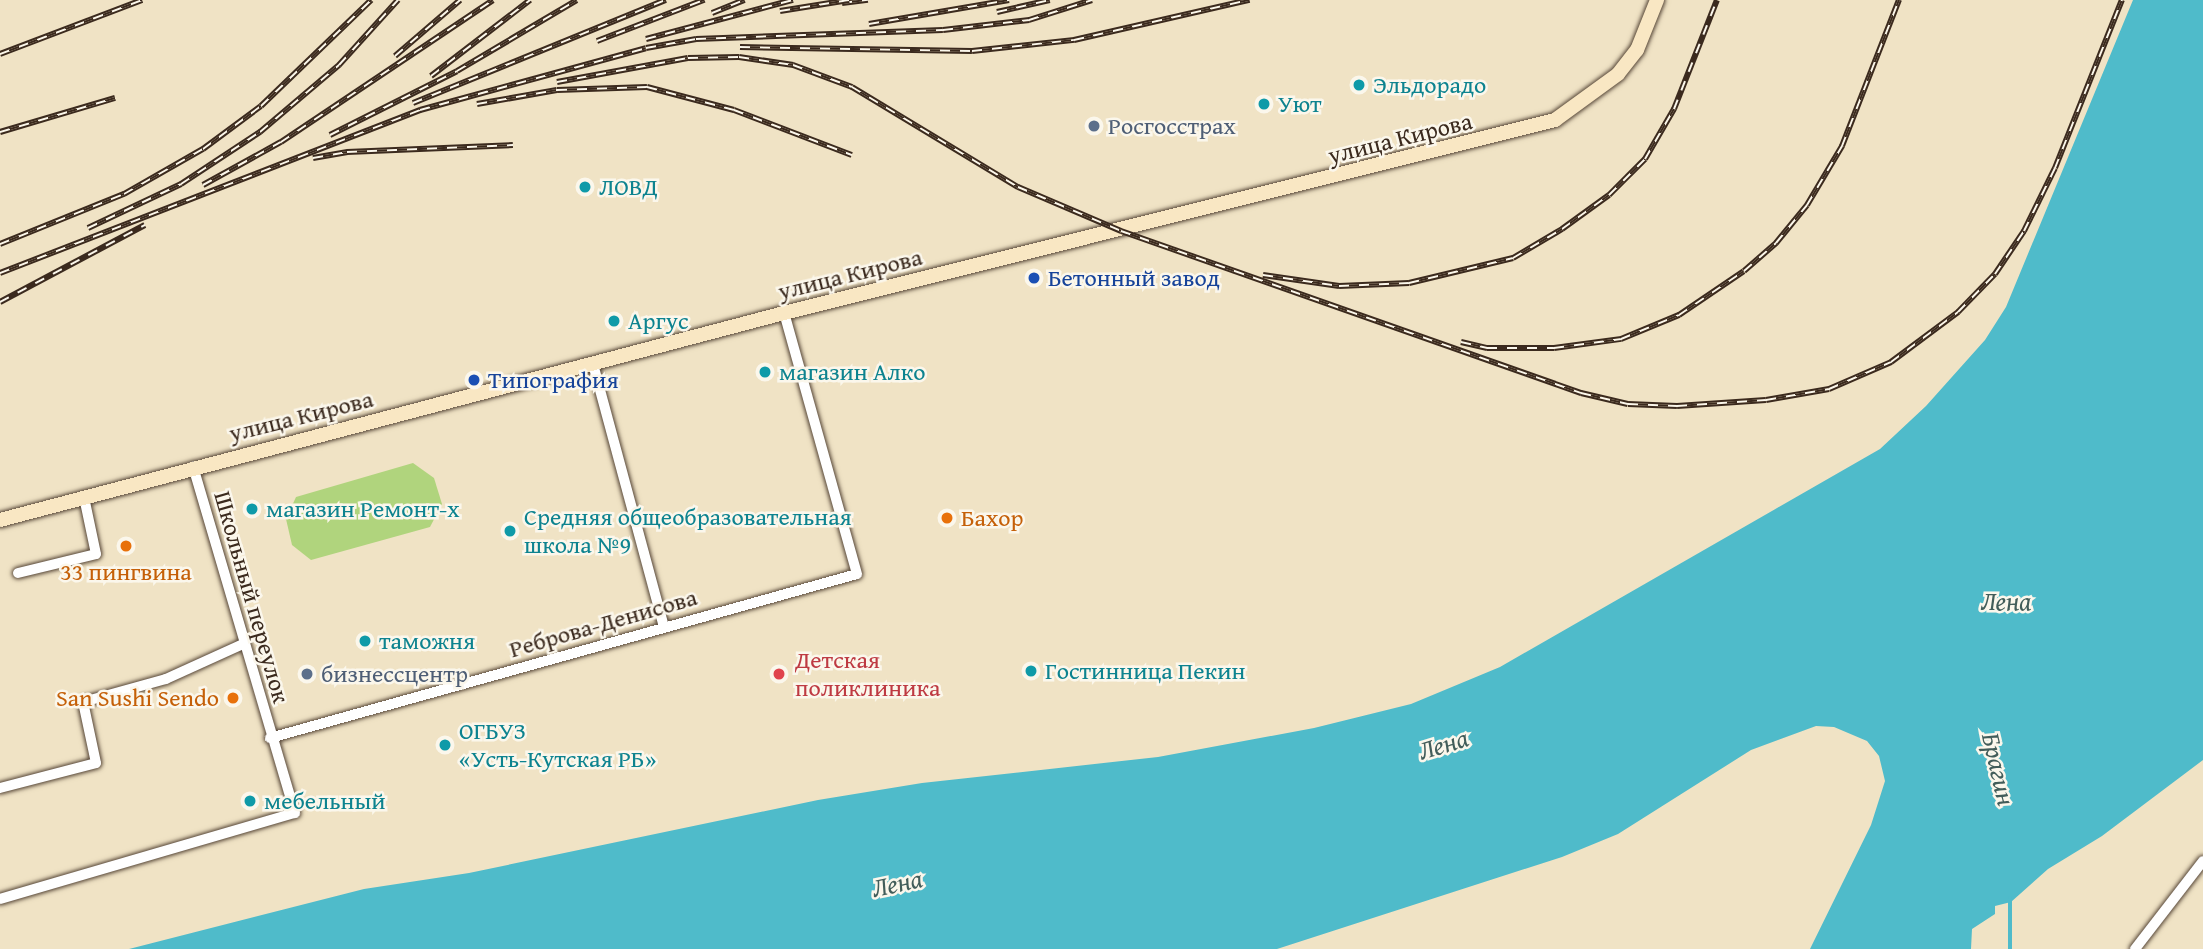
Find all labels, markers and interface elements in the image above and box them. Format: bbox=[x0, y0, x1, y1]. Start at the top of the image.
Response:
place label: Эльдорадо bbox=[1373, 71, 1486, 99]
marker: Эльдорадо bbox=[1351, 77, 1367, 93]
place label: Уют bbox=[1278, 90, 1322, 118]
marker: Уют bbox=[1256, 96, 1272, 112]
street label: улица Кирова bbox=[1325, 106, 1475, 170]
place label: Росгосстрах bbox=[1108, 112, 1236, 140]
marker: Росгосстрах bbox=[1086, 118, 1102, 134]
place label: ЛОВД bbox=[599, 173, 658, 201]
marker: ЛОВД bbox=[577, 179, 593, 195]
street label: улица Кирова bbox=[775, 242, 925, 306]
place label: Бетонный завод bbox=[1048, 264, 1220, 292]
marker: Бетонный завод bbox=[1026, 270, 1042, 286]
place label: Аргус bbox=[628, 307, 689, 335]
marker: Аргус bbox=[606, 313, 622, 329]
place label: магазин Алко bbox=[779, 358, 926, 386]
marker: магазин Алко bbox=[757, 364, 773, 380]
place label: Типография bbox=[488, 366, 619, 394]
marker: Типография bbox=[466, 372, 482, 388]
street label: улица Кирова bbox=[226, 384, 376, 448]
street label: Школьный переулок bbox=[208, 488, 296, 706]
place label: магазин Ремонт-х bbox=[266, 495, 460, 523]
marker: магазин Ремонт-х bbox=[244, 501, 260, 517]
place label: Средняя общеобразовательная школа №9 bbox=[524, 503, 852, 559]
place label: Бахор bbox=[961, 504, 1023, 532]
marker: Бахор bbox=[939, 510, 955, 526]
marker: Средняя общеобразовательная школа №9 bbox=[502, 523, 518, 539]
marker: 33 пингвина bbox=[118, 538, 134, 554]
place label: 33 пингвина bbox=[60, 558, 192, 586]
street label: Реброва-Денисова bbox=[506, 582, 700, 664]
water label: Лена bbox=[1981, 585, 2031, 617]
place label: таможня bbox=[379, 627, 475, 655]
marker: таможня bbox=[357, 633, 373, 649]
place label: Детская поликлиника bbox=[795, 646, 940, 702]
place label: Гостинница Пекин bbox=[1045, 657, 1245, 685]
place label: бизнессцентр bbox=[321, 660, 468, 688]
marker: Гостинница Пекин bbox=[1023, 663, 1039, 679]
marker: Детская поликлиника bbox=[769, 664, 789, 684]
marker: бизнессцентр bbox=[299, 666, 315, 682]
place label: San Sushi Sendo bbox=[56, 684, 219, 712]
marker: San Sushi Sendo bbox=[225, 690, 241, 706]
place label: ОГБУЗ «Усть-Кутская РБ» bbox=[459, 717, 656, 773]
water label: Лена bbox=[1414, 722, 1472, 766]
water label: Брагин bbox=[1975, 729, 2023, 809]
marker: ОГБУЗ «Усть-Кутская РБ» bbox=[437, 737, 453, 753]
place label: мебельный bbox=[264, 787, 386, 815]
marker: мебельный bbox=[242, 793, 258, 809]
water label: Лена bbox=[869, 862, 925, 904]

